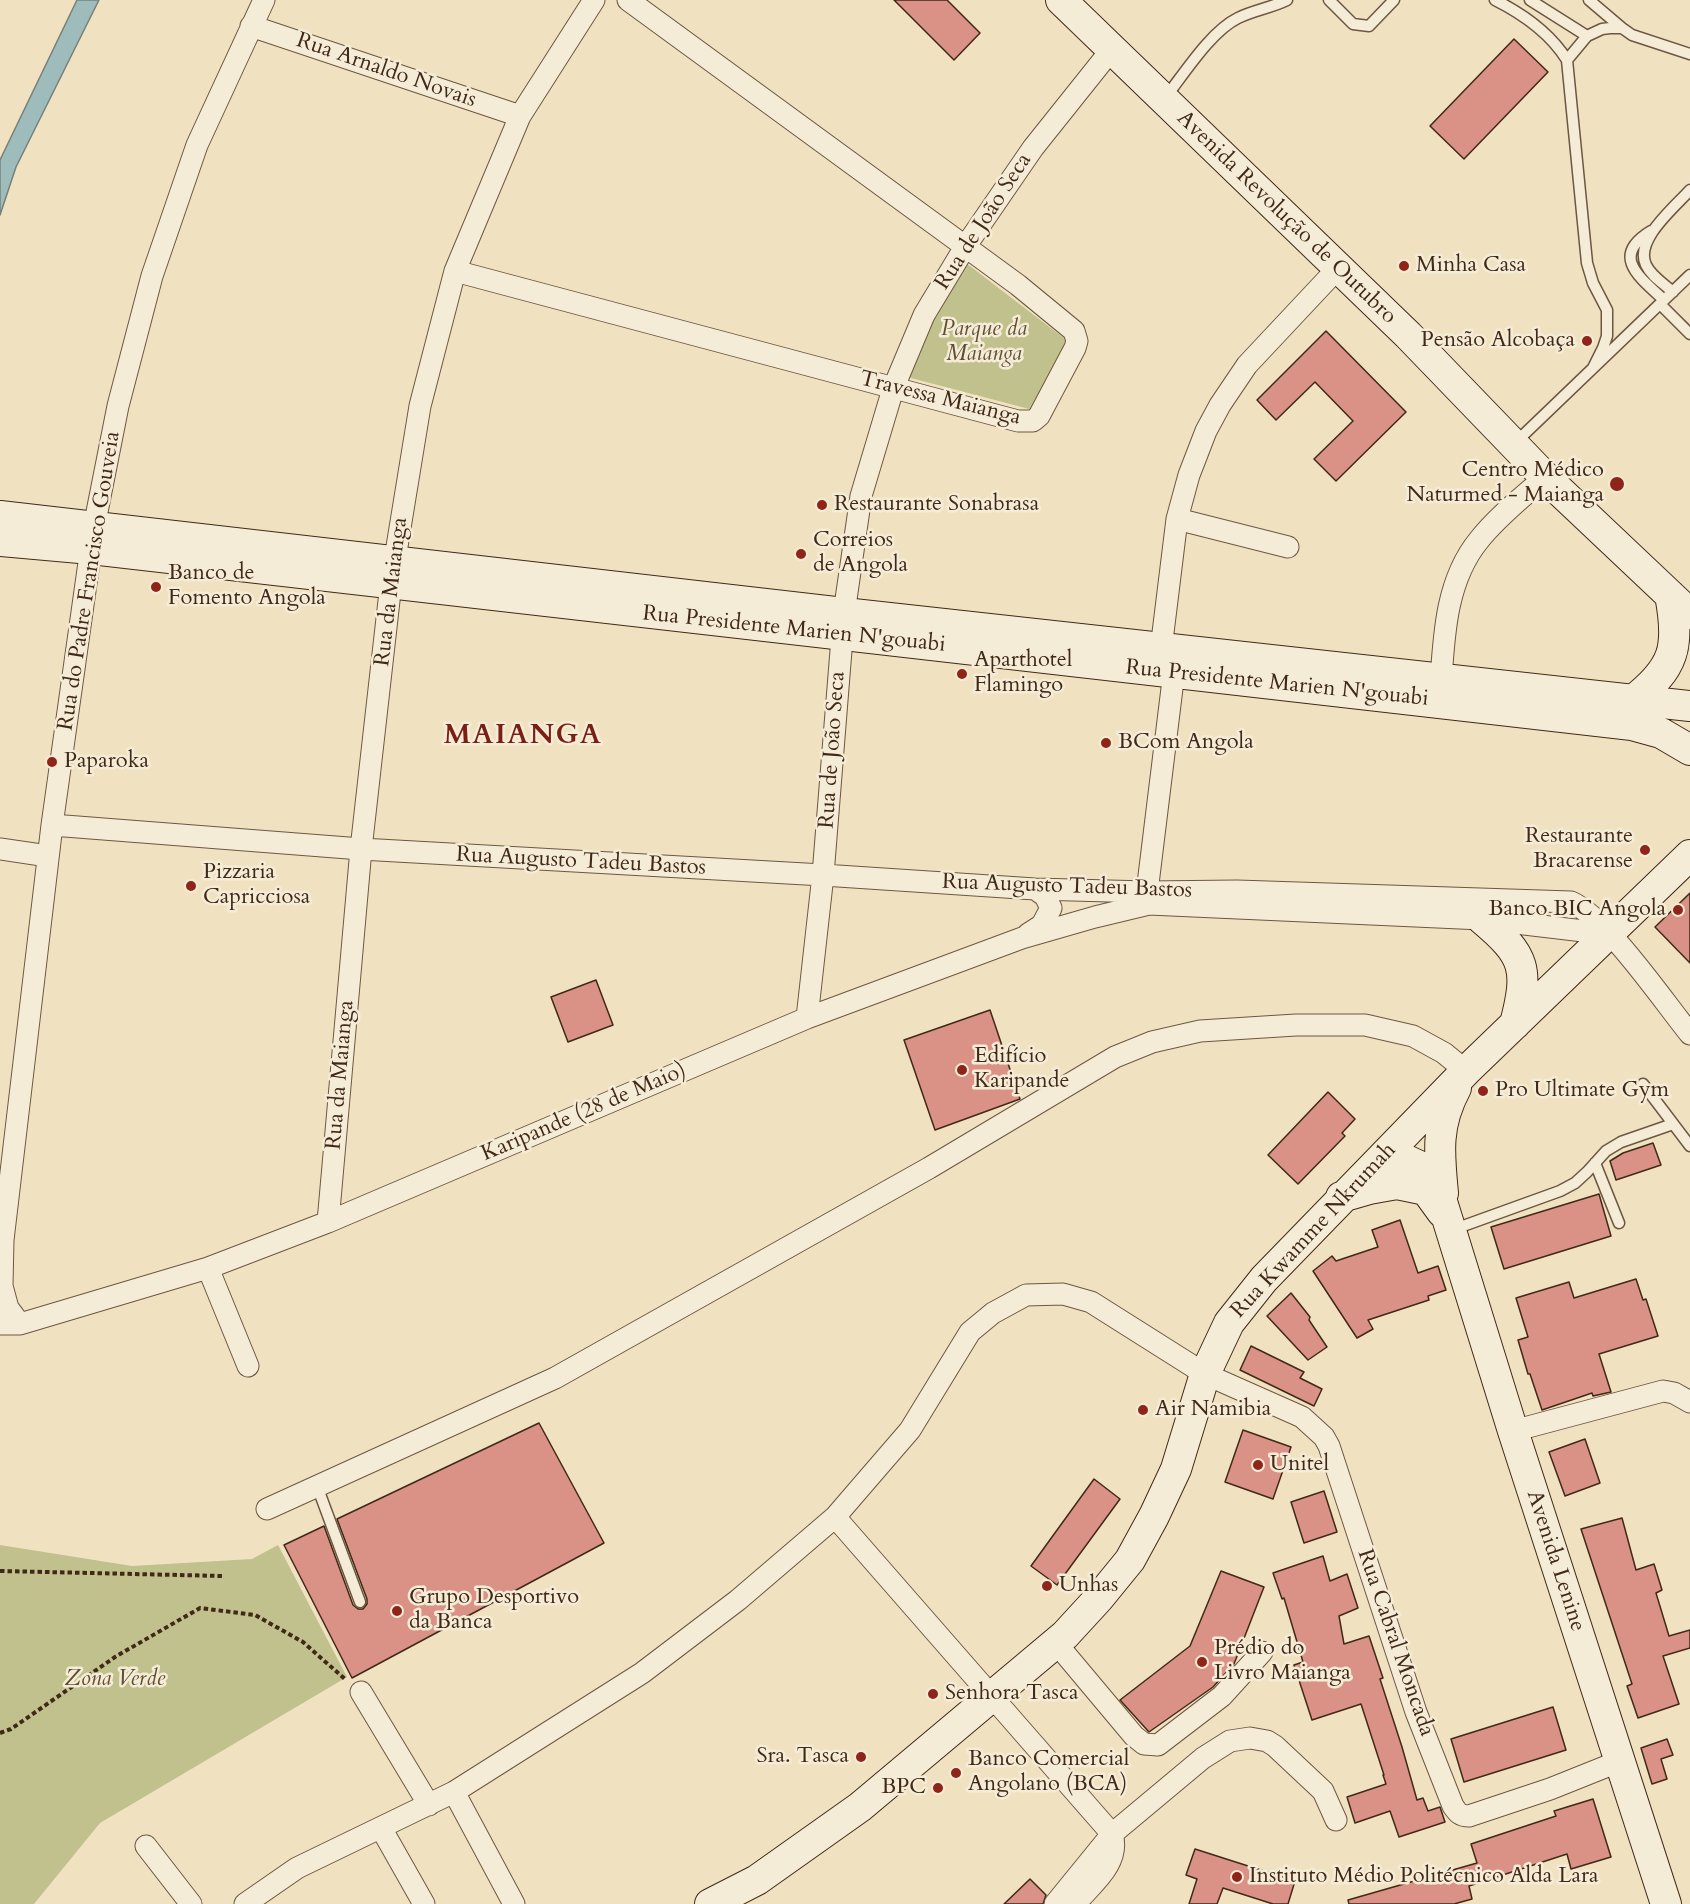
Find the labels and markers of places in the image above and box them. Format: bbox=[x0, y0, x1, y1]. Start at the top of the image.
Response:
place label: Minha Casa bbox=[1416, 253, 1526, 279]
marker: Minha Casa bbox=[1397, 259, 1411, 273]
place label: Pensão Alcobaça bbox=[1421, 328, 1575, 354]
marker: Pensão Alcobaça bbox=[1580, 334, 1594, 348]
place label: Centro Médico Naturmed - Maianga bbox=[1406, 458, 1604, 510]
marker: Centro Médico Naturmed - Maianga bbox=[1608, 475, 1626, 493]
place label: Restaurante Sonabrasa bbox=[834, 492, 1039, 518]
marker: Restaurante Sonabrasa bbox=[815, 498, 829, 512]
place label: Correios de Angola bbox=[813, 528, 908, 580]
marker: Correios de Angola bbox=[794, 547, 808, 561]
place label: Banco de Fomento Angola bbox=[168, 561, 326, 612]
marker: Banco de Fomento Angola bbox=[149, 580, 163, 594]
place label: Aparthotel Flamingo bbox=[974, 648, 1072, 700]
marker: Aparthotel Flamingo bbox=[955, 667, 969, 681]
place label: BCom Angola bbox=[1118, 730, 1254, 756]
marker: BCom Angola bbox=[1099, 736, 1113, 750]
place label: Paparoka bbox=[64, 749, 149, 775]
marker: Paparoka bbox=[45, 755, 59, 769]
place label: Restaurante Bracarense bbox=[1525, 824, 1633, 876]
marker: Restaurante Bracarense bbox=[1638, 843, 1652, 857]
place label: Pizzaria Capricciosa bbox=[203, 860, 310, 912]
marker: Pizzaria Capricciosa bbox=[184, 879, 198, 893]
place label: Banco BIC Angola bbox=[1489, 897, 1666, 923]
marker: Banco BIC Angola bbox=[1671, 903, 1685, 917]
place label: Edifício Karipande bbox=[974, 1044, 1070, 1096]
marker: Edifício Karipande bbox=[955, 1063, 969, 1077]
place label: Pro Ultimate Gym bbox=[1495, 1078, 1669, 1104]
marker: Pro Ultimate Gym bbox=[1476, 1084, 1490, 1098]
place label: Air Namibia bbox=[1155, 1397, 1271, 1423]
marker: Air Namibia bbox=[1136, 1403, 1150, 1417]
place label: Unitel bbox=[1270, 1452, 1329, 1478]
marker: Unitel bbox=[1251, 1458, 1265, 1472]
place label: Unhas bbox=[1059, 1573, 1118, 1599]
marker: Unhas bbox=[1040, 1579, 1054, 1593]
place label: Grupo Desportivo da Banca bbox=[409, 1585, 579, 1636]
marker: Grupo Desportivo da Banca bbox=[390, 1604, 404, 1618]
place label: Prédio do Livro Maianga bbox=[1214, 1636, 1351, 1688]
marker: Prédio do Livro Maianga bbox=[1195, 1655, 1209, 1669]
place label: Senhora Tasca bbox=[945, 1681, 1078, 1707]
marker: Senhora Tasca bbox=[926, 1687, 940, 1701]
place label: Sra. Tasca bbox=[756, 1744, 849, 1770]
place label: Banco Comercial Angolano (BCA) bbox=[968, 1747, 1129, 1798]
marker: Sra. Tasca bbox=[854, 1750, 868, 1764]
marker: Banco Comercial Angolano (BCA) bbox=[949, 1766, 963, 1780]
place label: BPC bbox=[881, 1775, 926, 1801]
marker: BPC bbox=[931, 1781, 945, 1795]
place label: Instituto Médio Politécnico Alda Lara bbox=[1249, 1864, 1599, 1890]
marker: Instituto Médio Politécnico Alda Lara bbox=[1230, 1870, 1244, 1884]

